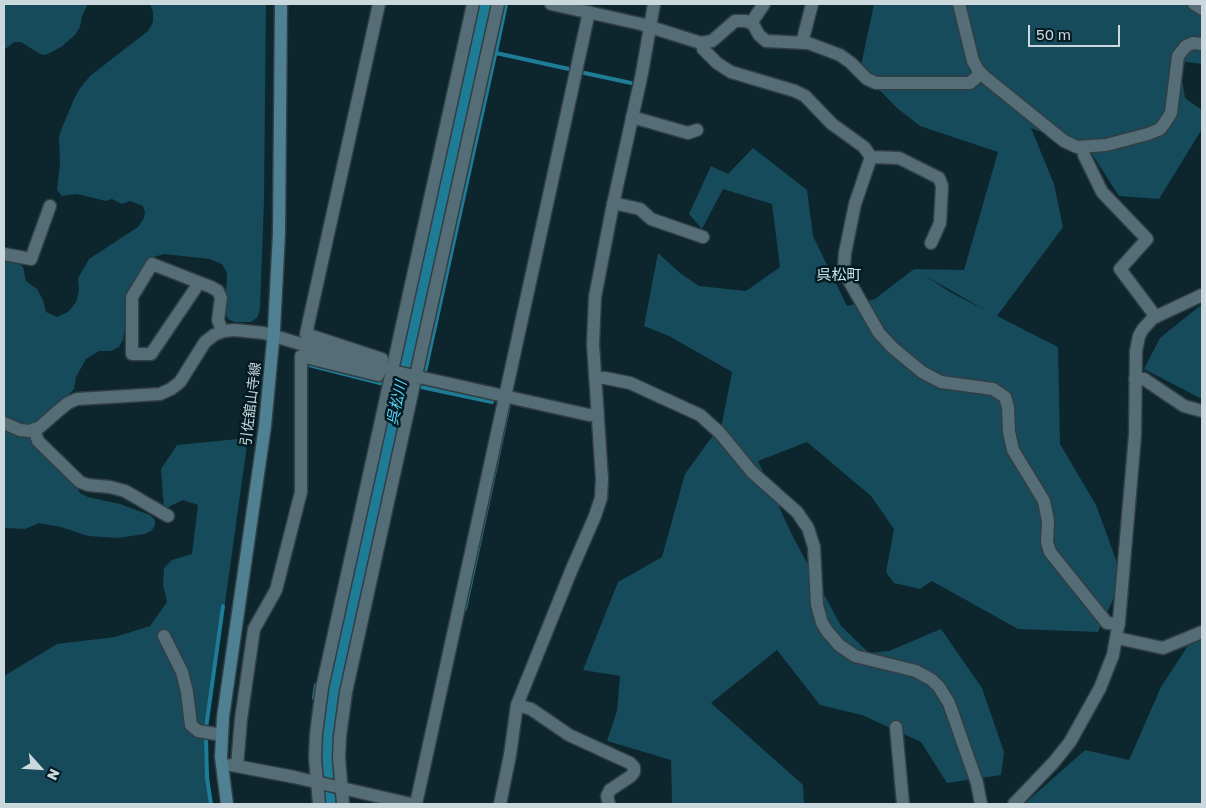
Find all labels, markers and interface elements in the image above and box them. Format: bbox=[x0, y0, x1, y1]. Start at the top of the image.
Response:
scale bar bbox=[1031, 15, 1124, 47]
text: 50 m bbox=[1036, 25, 1071, 43]
district label: 呉松町 bbox=[817, 266, 861, 284]
street label: 引佐舘山寺線 bbox=[238, 361, 264, 447]
water label: 呉松川 bbox=[384, 379, 410, 427]
north arrow bbox=[15, 743, 65, 793]
text: N bbox=[44, 766, 64, 783]

